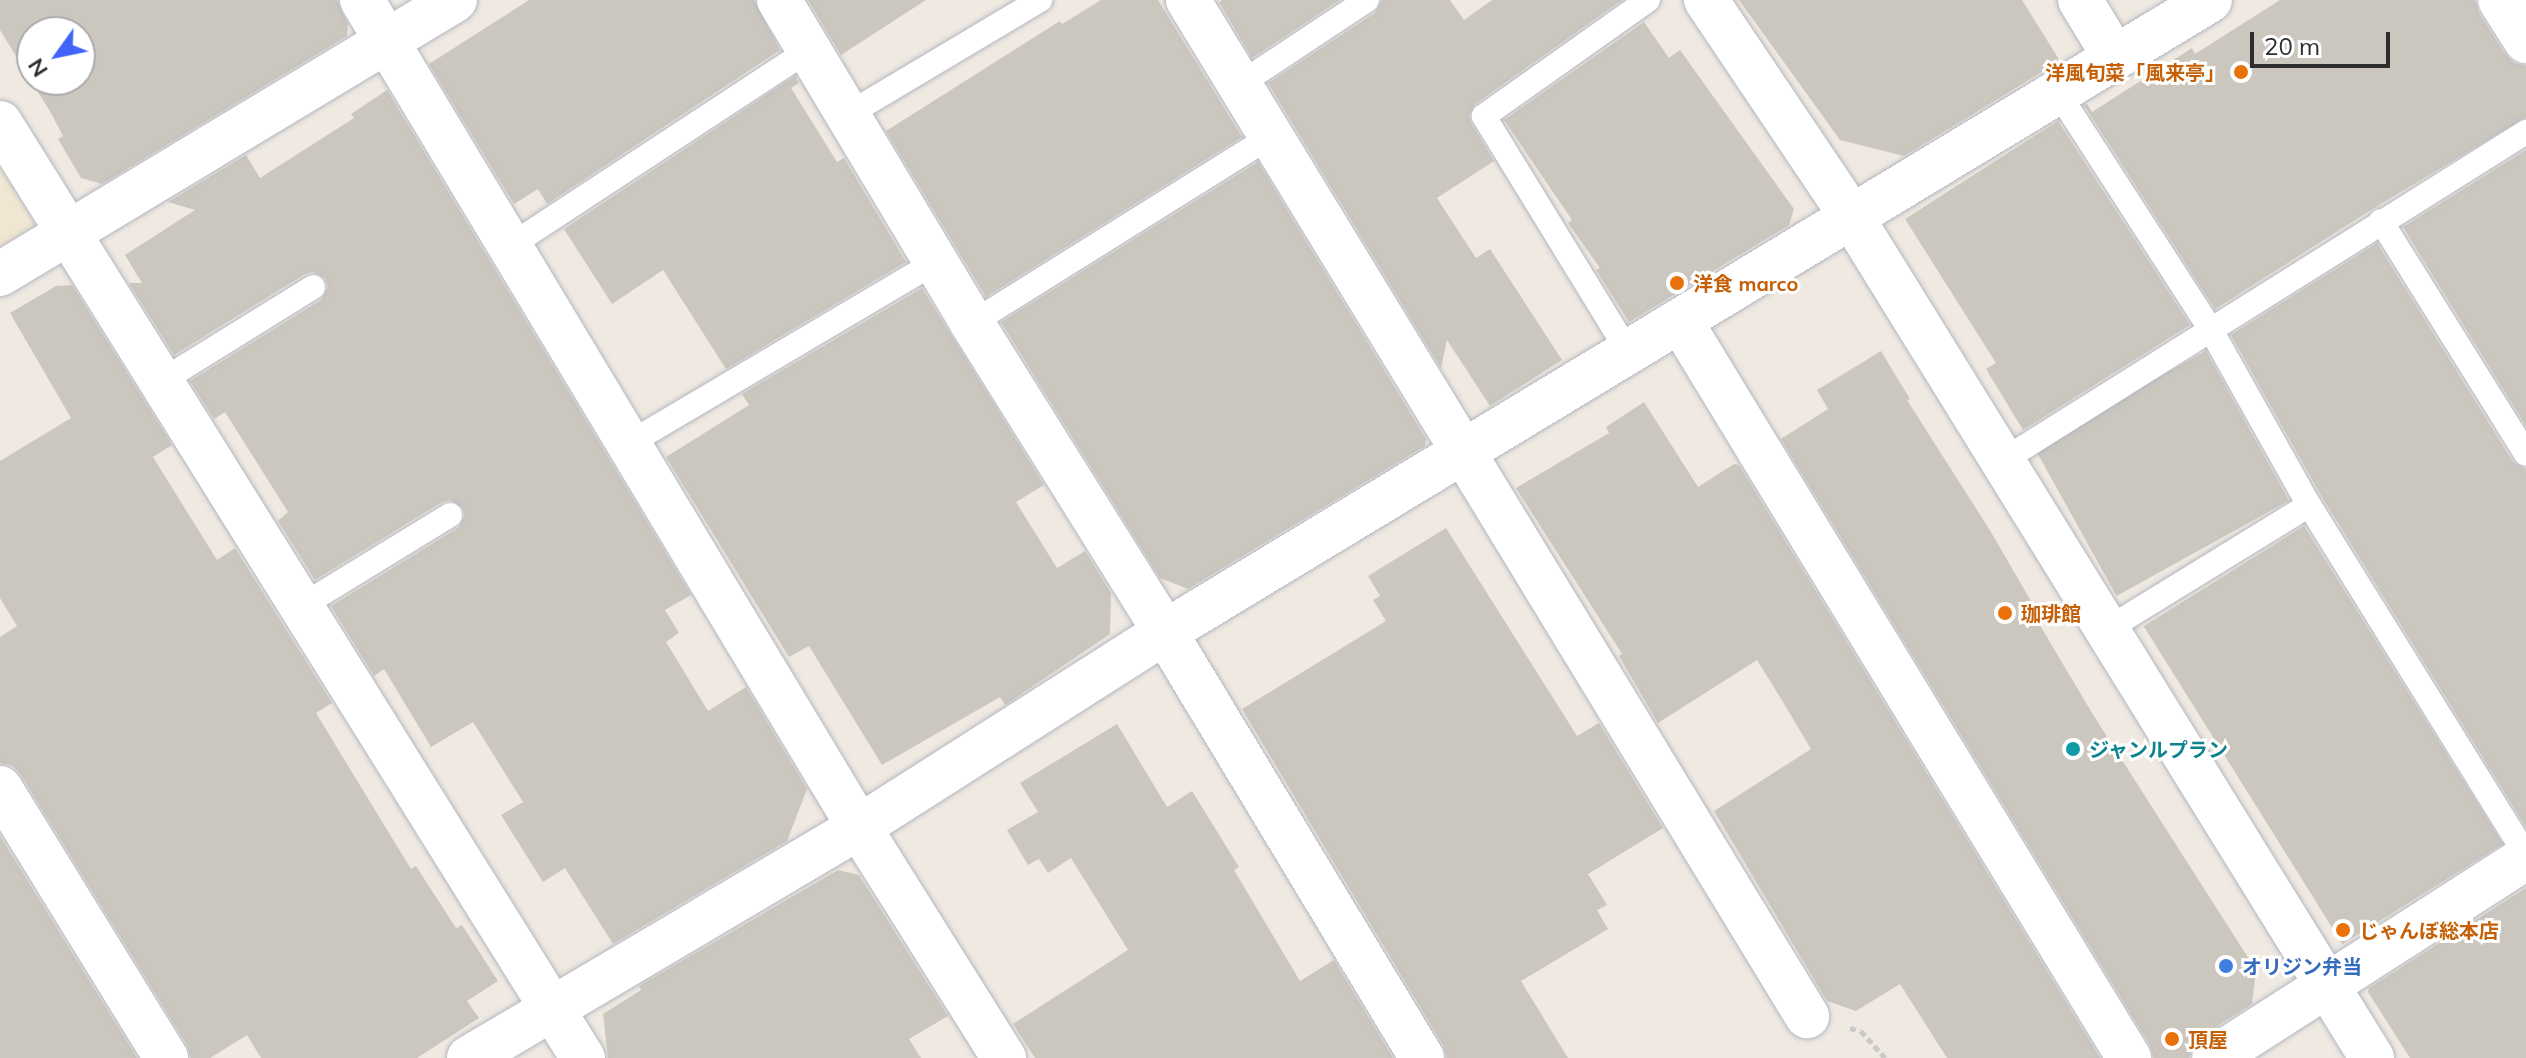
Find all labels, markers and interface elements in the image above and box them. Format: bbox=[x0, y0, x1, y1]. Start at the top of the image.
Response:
north arrow bbox=[16, 16, 96, 96]
scale bar bbox=[2254, 16, 2394, 66]
text: 20 m bbox=[2264, 31, 2320, 61]
text: N bbox=[21, 53, 54, 83]
place label: 洋風旬菜「風来亭」 bbox=[2045, 60, 2225, 84]
marker: 洋風旬菜「風来亭」 bbox=[2232, 63, 2250, 81]
place label: 洋食 marco bbox=[1693, 271, 1798, 295]
marker: 洋食 marco bbox=[1668, 274, 1686, 292]
place label: 珈琲館 bbox=[2021, 601, 2081, 625]
marker: 珈琲館 bbox=[1996, 604, 2014, 622]
place label: ジャンルプラン bbox=[2089, 737, 2229, 761]
marker: ジャンルプラン bbox=[2064, 740, 2082, 758]
place label: じゃんぼ総本店 bbox=[2359, 918, 2499, 942]
marker: じゃんぼ総本店 bbox=[2334, 921, 2352, 939]
place label: オリジン弁当 bbox=[2242, 954, 2362, 978]
marker: オリジン弁当 bbox=[2217, 957, 2235, 975]
place label: 頂屋 bbox=[2188, 1027, 2228, 1051]
marker: 頂屋 bbox=[2163, 1030, 2181, 1048]

